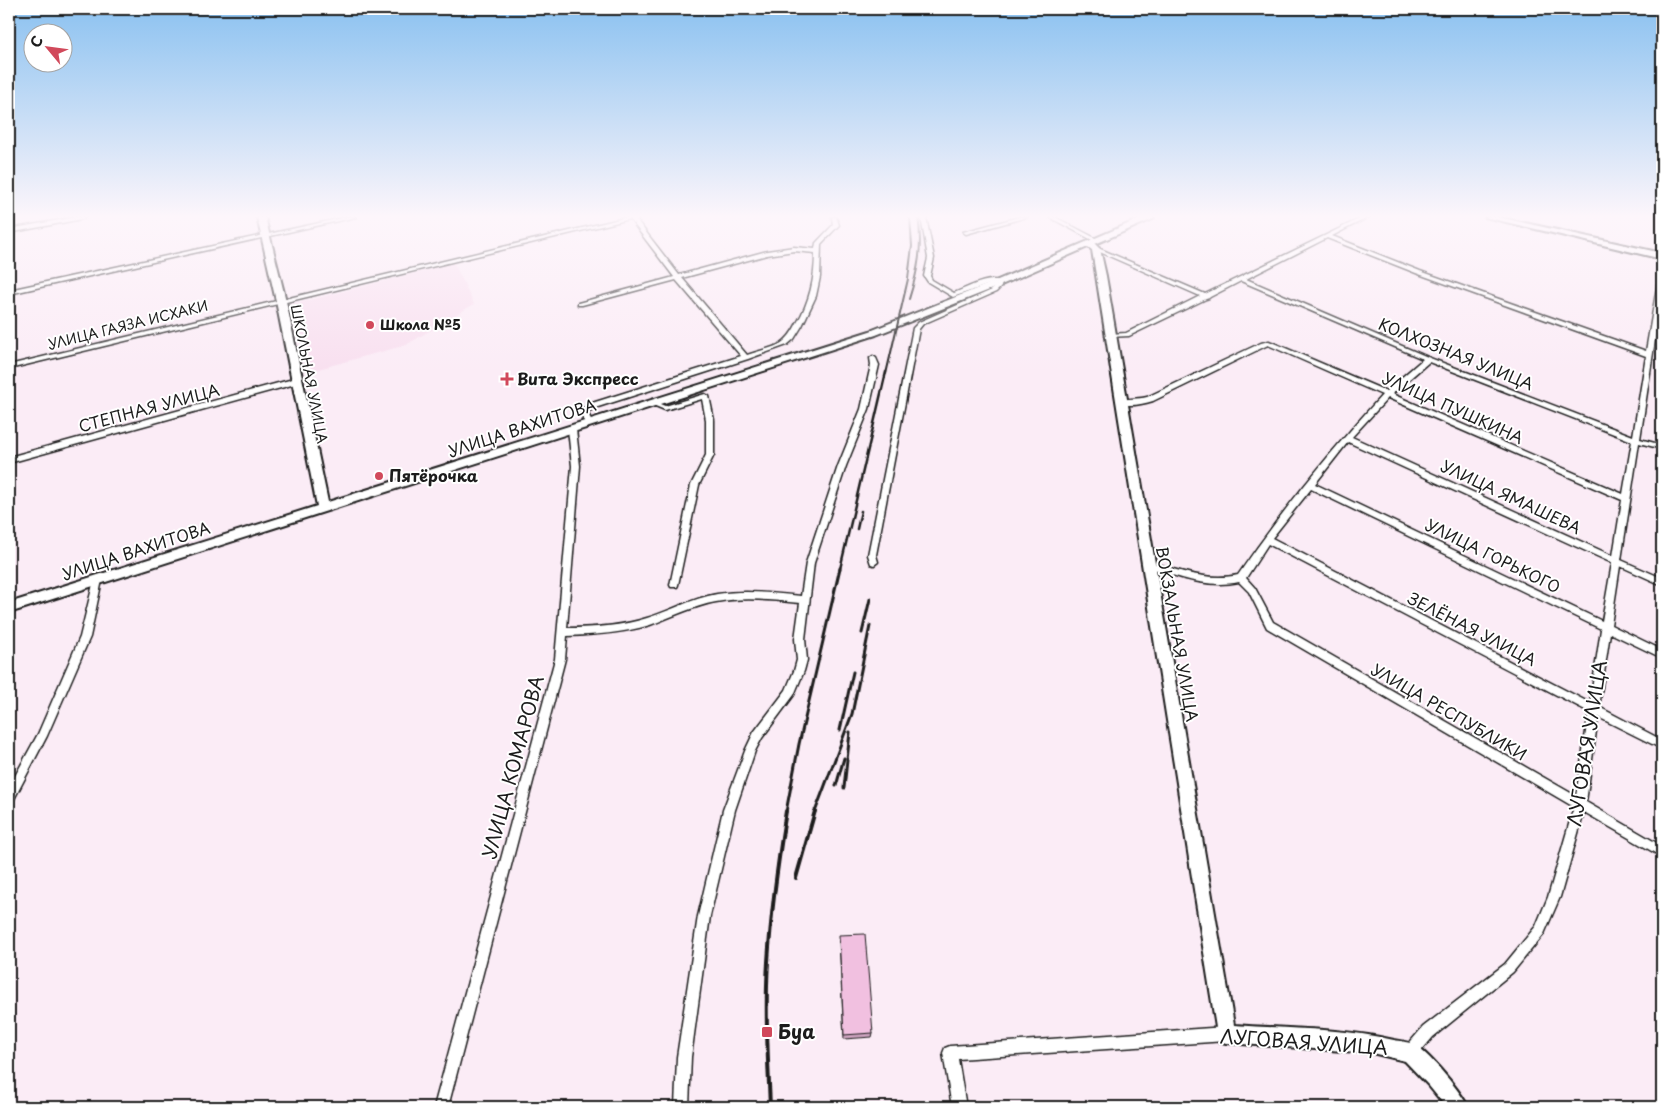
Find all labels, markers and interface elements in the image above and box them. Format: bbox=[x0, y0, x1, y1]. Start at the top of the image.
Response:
north arrow bbox=[22, 22, 72, 72]
text: С bbox=[24, 32, 48, 51]
street label: УЛИЦА ГАЯЗА ИСХАКИ bbox=[46, 294, 210, 355]
street label: ШКОЛЬНАЯ УЛИЦА bbox=[286, 303, 333, 445]
street label: КОЛХОЗНАЯ УЛИЦА bbox=[1375, 311, 1538, 395]
place label: Школа №5 bbox=[380, 314, 461, 335]
marker: Школа №5 bbox=[364, 319, 376, 331]
street label: УЛИЦА ПУШКИНА bbox=[1379, 365, 1528, 449]
place label: Вита Экспресс bbox=[517, 366, 639, 390]
marker: Вита Экспресс bbox=[501, 373, 513, 385]
street label: СТЕПНАЯ УЛИЦА bbox=[76, 377, 222, 437]
street label: УЛИЦА ВАХИТОВА bbox=[445, 392, 599, 462]
street label: УЛИЦА ЯМАШЕВА bbox=[1437, 453, 1586, 539]
place label: Пятёрочка bbox=[389, 463, 478, 487]
marker: Пятёрочка bbox=[373, 470, 385, 482]
street label: УЛИЦА ГОРЬКОГО bbox=[1422, 512, 1565, 598]
street label: УЛИЦА ВАХИТОВА bbox=[59, 515, 213, 585]
street label: ВОКЗАЛЬНАЯ УЛИЦА bbox=[1151, 544, 1205, 724]
street label: ЗЕЛЁНАЯ УЛИЦА bbox=[1404, 585, 1541, 671]
street label: УЛИЦА РЕСПУБЛИКИ bbox=[1367, 657, 1532, 766]
street label: ЛУГОВАЯ УЛИЦА bbox=[1559, 658, 1613, 828]
street label: УЛИЦА КОМАРОВА bbox=[474, 672, 550, 861]
place label: Буа bbox=[778, 1017, 815, 1045]
street label: ЛУГОВАЯ УЛИЦА bbox=[1219, 1021, 1389, 1061]
marker: Буа bbox=[760, 1025, 774, 1039]

